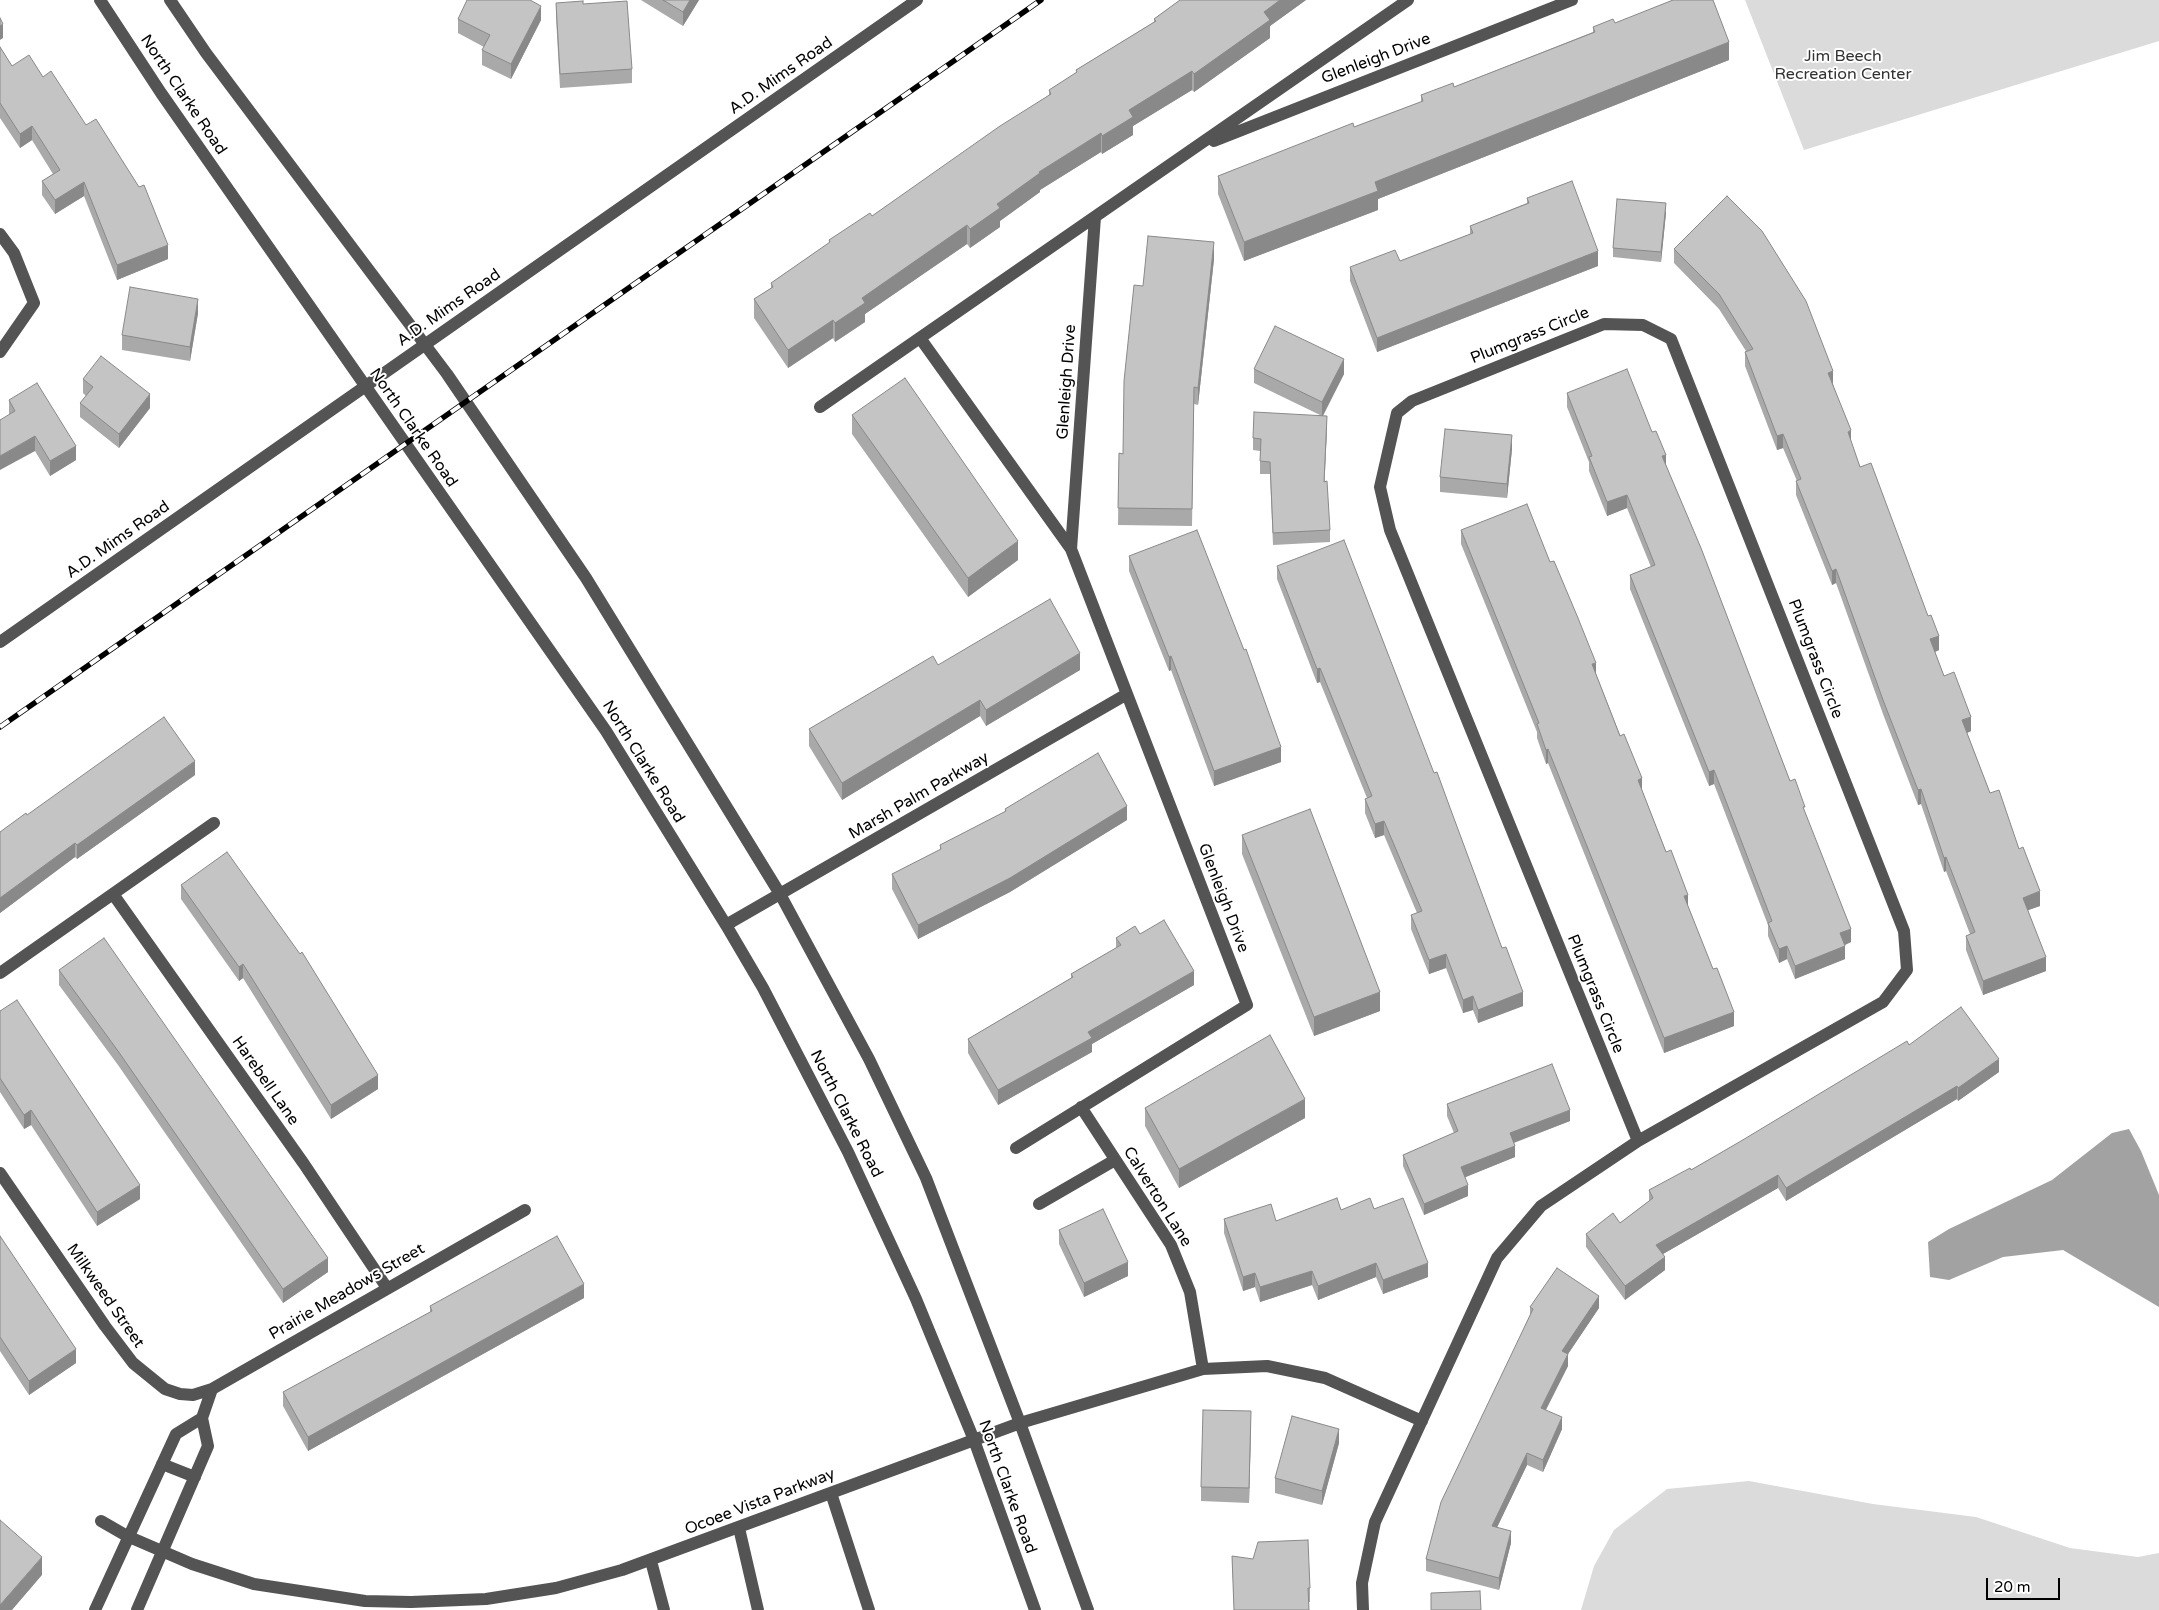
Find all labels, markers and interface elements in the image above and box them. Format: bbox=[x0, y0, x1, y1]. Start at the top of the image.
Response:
street label: Glenleigh Drive bbox=[1319, 29, 1433, 89]
street label: North Clarke Road bbox=[136, 31, 230, 159]
street label: A.D. Mims Road bbox=[726, 33, 836, 119]
park label: Jim Beech Recreation Center bbox=[1774, 47, 1912, 85]
street label: A.D. Mims Road bbox=[394, 265, 504, 351]
street label: Plumgrass Circle bbox=[1468, 303, 1592, 369]
street label: Glenleigh Drive bbox=[1053, 324, 1081, 440]
street label: North Clarke Road bbox=[365, 365, 461, 491]
street label: A.D. Mims Road bbox=[63, 497, 173, 583]
street label: Plumgrass Circle bbox=[1783, 597, 1847, 721]
street label: North Clarke Road bbox=[598, 697, 688, 827]
street label: Marsh Palm Parkway bbox=[846, 748, 992, 844]
street label: Glenleigh Drive bbox=[1193, 841, 1253, 955]
street label: Plumgrass Circle bbox=[1562, 932, 1628, 1056]
street label: Harebell Lane bbox=[227, 1033, 303, 1129]
street label: North Clarke Road bbox=[806, 1047, 886, 1181]
street label: Calverton Lane bbox=[1119, 1143, 1195, 1251]
street label: Milkweed Street bbox=[62, 1240, 148, 1352]
street label: Prairie Meadows Street bbox=[266, 1240, 428, 1344]
street label: North Clarke Road bbox=[974, 1418, 1040, 1556]
street label: Ocoee Vista Parkway bbox=[682, 1465, 838, 1539]
scale bar bbox=[1989, 1568, 2063, 1600]
text: 20 m bbox=[1994, 1578, 2031, 1596]

